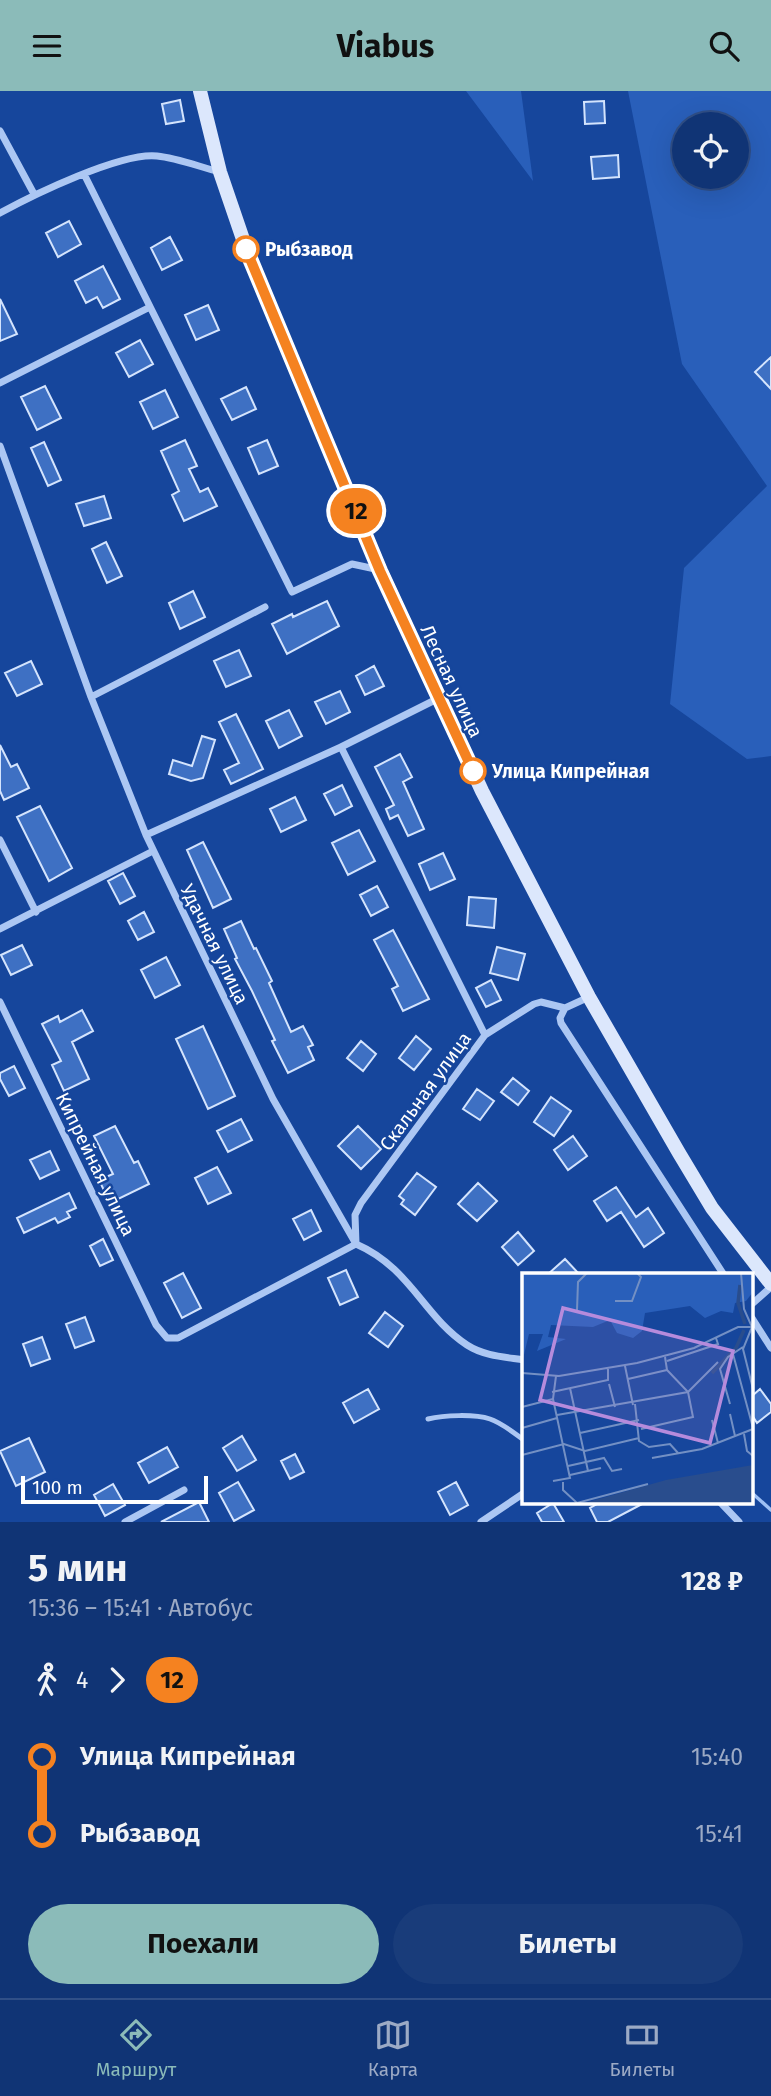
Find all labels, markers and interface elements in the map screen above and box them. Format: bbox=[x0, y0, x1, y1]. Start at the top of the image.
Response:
icon: menu bbox=[28, 27, 66, 65]
text: Viabus bbox=[337, 27, 434, 65]
icon: search bbox=[705, 27, 743, 65]
map controls bbox=[672, 112, 749, 189]
button: locate bbox=[672, 112, 749, 189]
marker: Рыбзавод bbox=[233, 236, 259, 262]
place label: Рыбзавод bbox=[265, 238, 353, 261]
line badge: 12 bbox=[324, 488, 388, 534]
text: 12 bbox=[344, 497, 368, 525]
street label: Лесная улица bbox=[415, 621, 488, 741]
marker: Улица Кипрейная bbox=[460, 758, 486, 784]
place label: Улица Кипрейная bbox=[491, 760, 650, 783]
street label: Удачная улица bbox=[176, 880, 254, 1008]
street label: Скальная улица bbox=[375, 1027, 476, 1155]
street label: Кипрейная улица bbox=[51, 1089, 140, 1240]
inset map bbox=[522, 1273, 754, 1505]
scale bar bbox=[21, 1473, 208, 1505]
text: 100 m bbox=[32, 1476, 83, 1499]
text: 5 мин bbox=[28, 1545, 128, 1591]
text: 128 ₽ bbox=[681, 1566, 743, 1597]
text: 15:36 – 15:41 · Автобус bbox=[28, 1594, 253, 1622]
icon: walk bbox=[28, 1661, 66, 1699]
icon: forward bbox=[98, 1661, 136, 1699]
text: 4 bbox=[76, 1666, 88, 1694]
text: 12 bbox=[160, 1666, 184, 1694]
text: Улица Кипрейная bbox=[80, 1741, 296, 1772]
text: 15:40 bbox=[691, 1743, 743, 1771]
text: Рыбзавод bbox=[80, 1818, 200, 1849]
text: 15:41 bbox=[695, 1820, 743, 1848]
button: Поехали bbox=[28, 1904, 379, 1984]
button: Билеты bbox=[393, 1904, 743, 1984]
tab: Маршрут bbox=[96, 2016, 176, 2081]
tab: Карта bbox=[368, 2016, 418, 2081]
tab: Билеты bbox=[610, 2016, 675, 2081]

